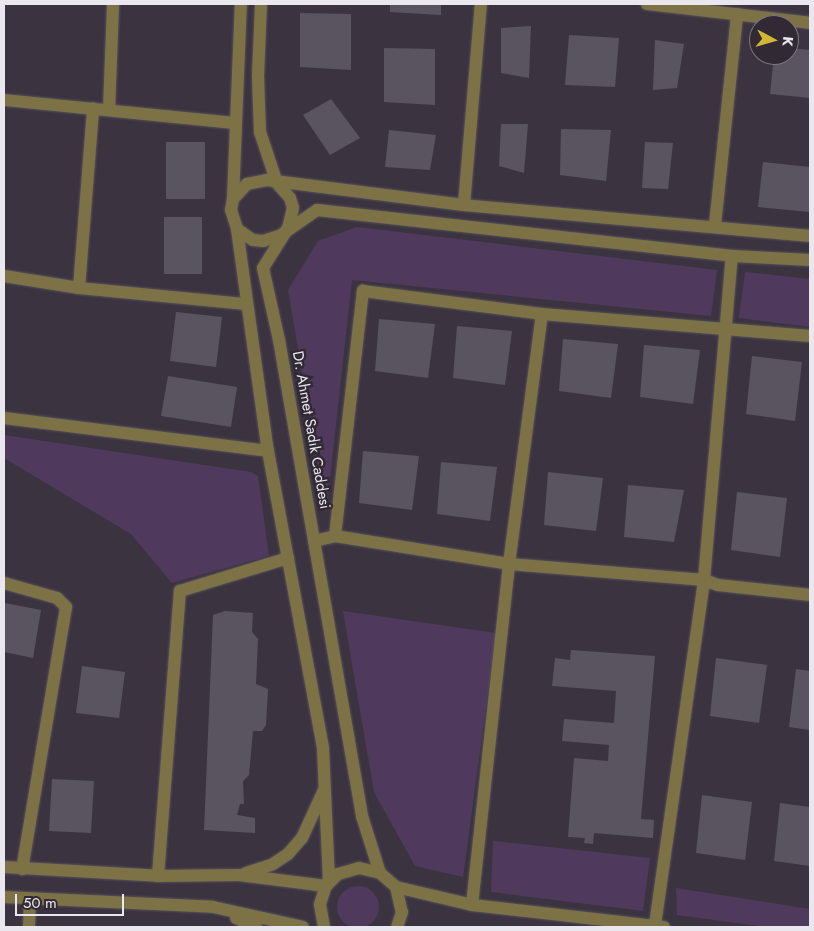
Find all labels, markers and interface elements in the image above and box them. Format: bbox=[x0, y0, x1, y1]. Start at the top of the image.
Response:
north arrow bbox=[749, 15, 799, 65]
text: K bbox=[777, 36, 798, 47]
street label: Dr. Ahmet Sadık Caddesi bbox=[288, 350, 334, 510]
scale bar bbox=[18, 884, 126, 916]
text: 50 m bbox=[23, 892, 57, 914]

